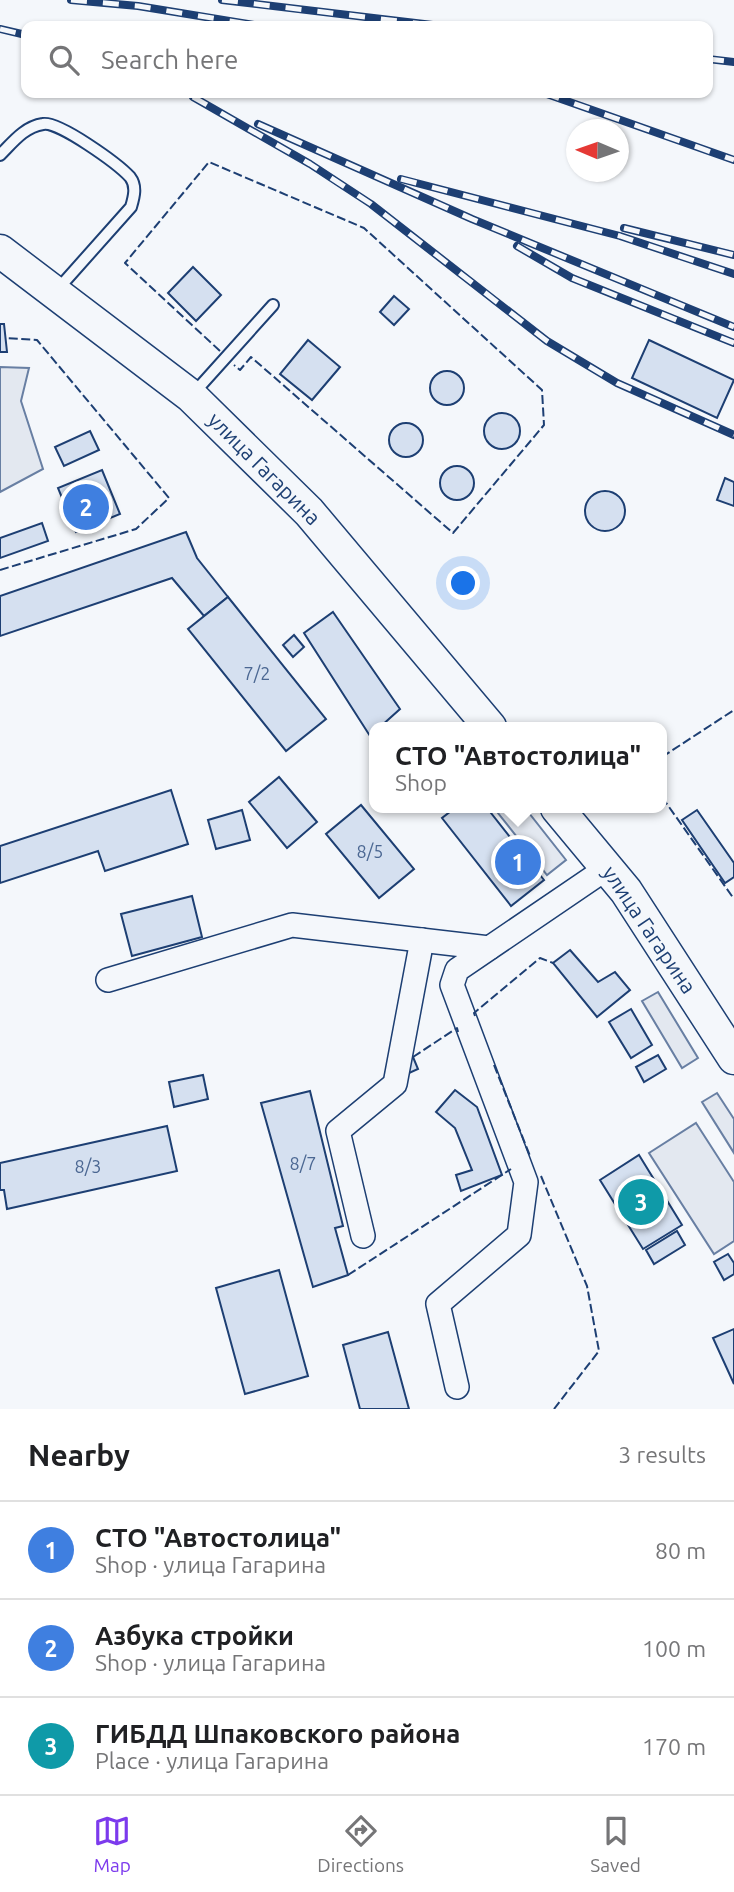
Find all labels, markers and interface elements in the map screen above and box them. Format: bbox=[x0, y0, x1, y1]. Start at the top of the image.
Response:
search box bbox=[21, 21, 713, 98]
icon: search bbox=[45, 41, 83, 79]
text: Search here bbox=[101, 45, 238, 74]
north arrow bbox=[566, 119, 629, 182]
street label: улица Гагарина bbox=[204, 407, 326, 529]
pin: 2 bbox=[63, 481, 109, 533]
your location bbox=[446, 566, 480, 600]
house number: 7/2 bbox=[244, 663, 270, 683]
popup bbox=[369, 722, 667, 813]
text: СТО "Автостолица" bbox=[395, 741, 641, 770]
text: Shop bbox=[395, 770, 447, 795]
pin: 1 bbox=[495, 836, 541, 888]
house number: 8/5 bbox=[357, 841, 383, 861]
street label: улица Гагарина bbox=[598, 861, 701, 998]
house number: 8/7 bbox=[290, 1153, 316, 1173]
house number: 8/3 bbox=[75, 1156, 101, 1176]
pin: 3 bbox=[618, 1176, 664, 1228]
text: Nearby bbox=[28, 1438, 130, 1472]
text: 3 results bbox=[618, 1442, 706, 1467]
text: СТО "Автостолица" bbox=[95, 1523, 341, 1552]
text: 1 bbox=[45, 1538, 57, 1563]
text: 80 m bbox=[655, 1538, 706, 1563]
text: Shop · улица Гагарина bbox=[95, 1552, 326, 1577]
text: Азбука стройки bbox=[95, 1621, 294, 1650]
text: 2 bbox=[45, 1636, 57, 1661]
text: 100 m bbox=[642, 1636, 706, 1661]
text: Shop · улица Гагарина bbox=[95, 1650, 326, 1675]
text: ГИБДД Шпаковского района bbox=[95, 1719, 460, 1748]
text: 3 bbox=[45, 1734, 57, 1759]
text: 170 m bbox=[642, 1734, 706, 1759]
text: Place · улица Гагарина bbox=[95, 1748, 329, 1773]
tab: Map bbox=[93, 1812, 131, 1876]
tab: Directions bbox=[317, 1812, 404, 1876]
tab: Saved bbox=[590, 1812, 641, 1876]

